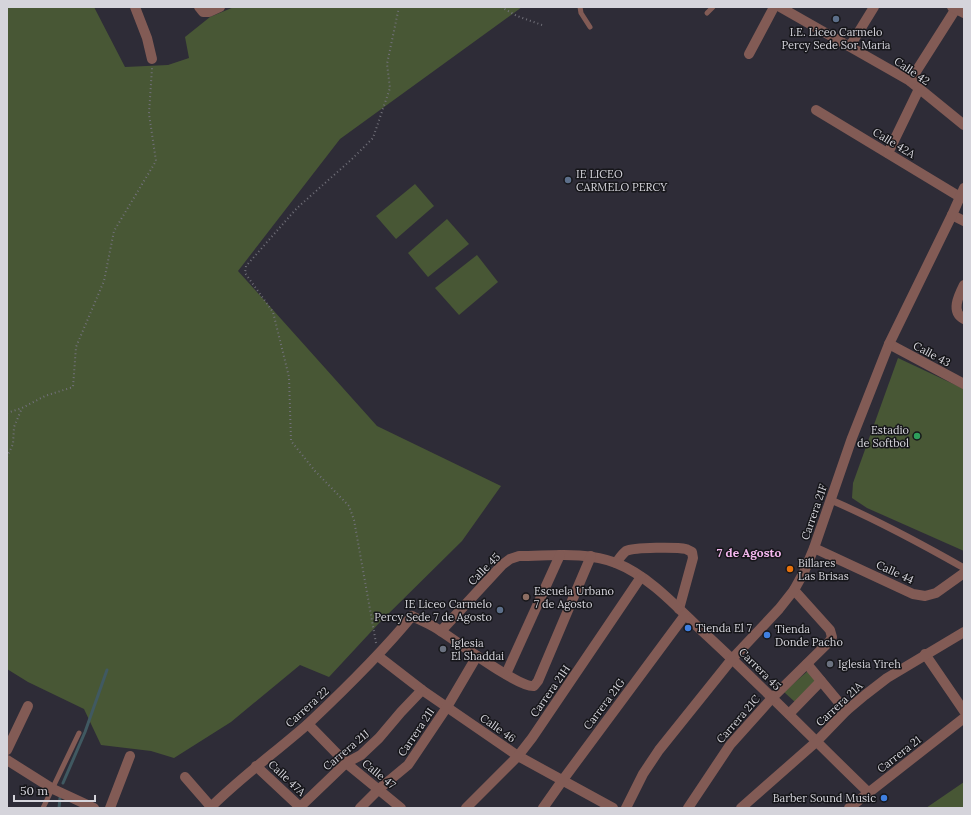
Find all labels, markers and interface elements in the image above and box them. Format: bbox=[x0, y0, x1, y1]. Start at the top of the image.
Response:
marker: I.E. Liceo Carmelo Percy Sede Sor Maria bbox=[831, 14, 841, 24]
place label: I.E. Liceo Carmelo Percy Sede Sor Maria bbox=[782, 25, 891, 52]
street label: Calle 42 bbox=[891, 54, 933, 88]
street label: Calle 42A bbox=[870, 125, 919, 162]
place label: IE LICEO CARMELO PERCY bbox=[576, 167, 668, 194]
marker: IE LICEO CARMELO PERCY bbox=[563, 175, 573, 185]
street label: Calle 43 bbox=[911, 338, 953, 370]
place label: Estadio de Softbol bbox=[857, 423, 909, 450]
marker: Estadio de Softbol bbox=[912, 431, 922, 441]
street label: Carrera 21F bbox=[798, 482, 830, 542]
district label: 7 de Agosto bbox=[717, 545, 781, 560]
street label: Calle 45 bbox=[465, 550, 503, 588]
place label: Billares Las Brisas bbox=[798, 556, 849, 583]
street label: Calle 44 bbox=[874, 557, 916, 587]
marker: Billares Las Brisas bbox=[785, 564, 795, 574]
place label: Escuela Urbano 7 de Agosto bbox=[534, 584, 614, 611]
marker: Escuela Urbano 7 de Agosto bbox=[521, 592, 531, 602]
place label: IE Liceo Carmelo Percy Sede 7 de Agosto bbox=[374, 597, 492, 624]
marker: IE Liceo Carmelo Percy Sede 7 de Agosto bbox=[495, 605, 505, 615]
place label: Tienda El 7 bbox=[696, 621, 752, 635]
place label: Tienda Donde Pacho bbox=[775, 622, 843, 649]
marker: Tienda El 7 bbox=[683, 623, 693, 633]
marker: Tienda Donde Pacho bbox=[762, 630, 772, 640]
place label: Iglesia El Shaddai bbox=[451, 636, 504, 663]
marker: Iglesia El Shaddai bbox=[438, 644, 448, 654]
street label: Carrera 45 bbox=[736, 645, 784, 693]
place label: Iglesia Yireh bbox=[838, 657, 901, 671]
marker: Iglesia Yireh bbox=[825, 659, 835, 669]
street label: Carrera 21H bbox=[527, 662, 573, 720]
street label: Carrera 21G bbox=[580, 675, 628, 732]
street label: Carrera 21A bbox=[813, 678, 866, 729]
street label: Carrera 22 bbox=[282, 684, 332, 730]
street label: Carrera 21C bbox=[713, 692, 763, 746]
street label: Carrera 21I bbox=[395, 705, 438, 759]
street label: Calle 46 bbox=[477, 711, 519, 745]
street label: Carrera 21J bbox=[320, 727, 372, 773]
street label: Carrera 21 bbox=[874, 732, 924, 776]
street label: Calle 47 bbox=[359, 756, 399, 792]
street label: Calle 47A bbox=[265, 757, 309, 800]
scale bar bbox=[14, 777, 95, 803]
text: 50 m bbox=[20, 783, 48, 798]
place label: Barber Sound Music bbox=[773, 791, 876, 805]
marker: Barber Sound Music bbox=[879, 793, 889, 803]

